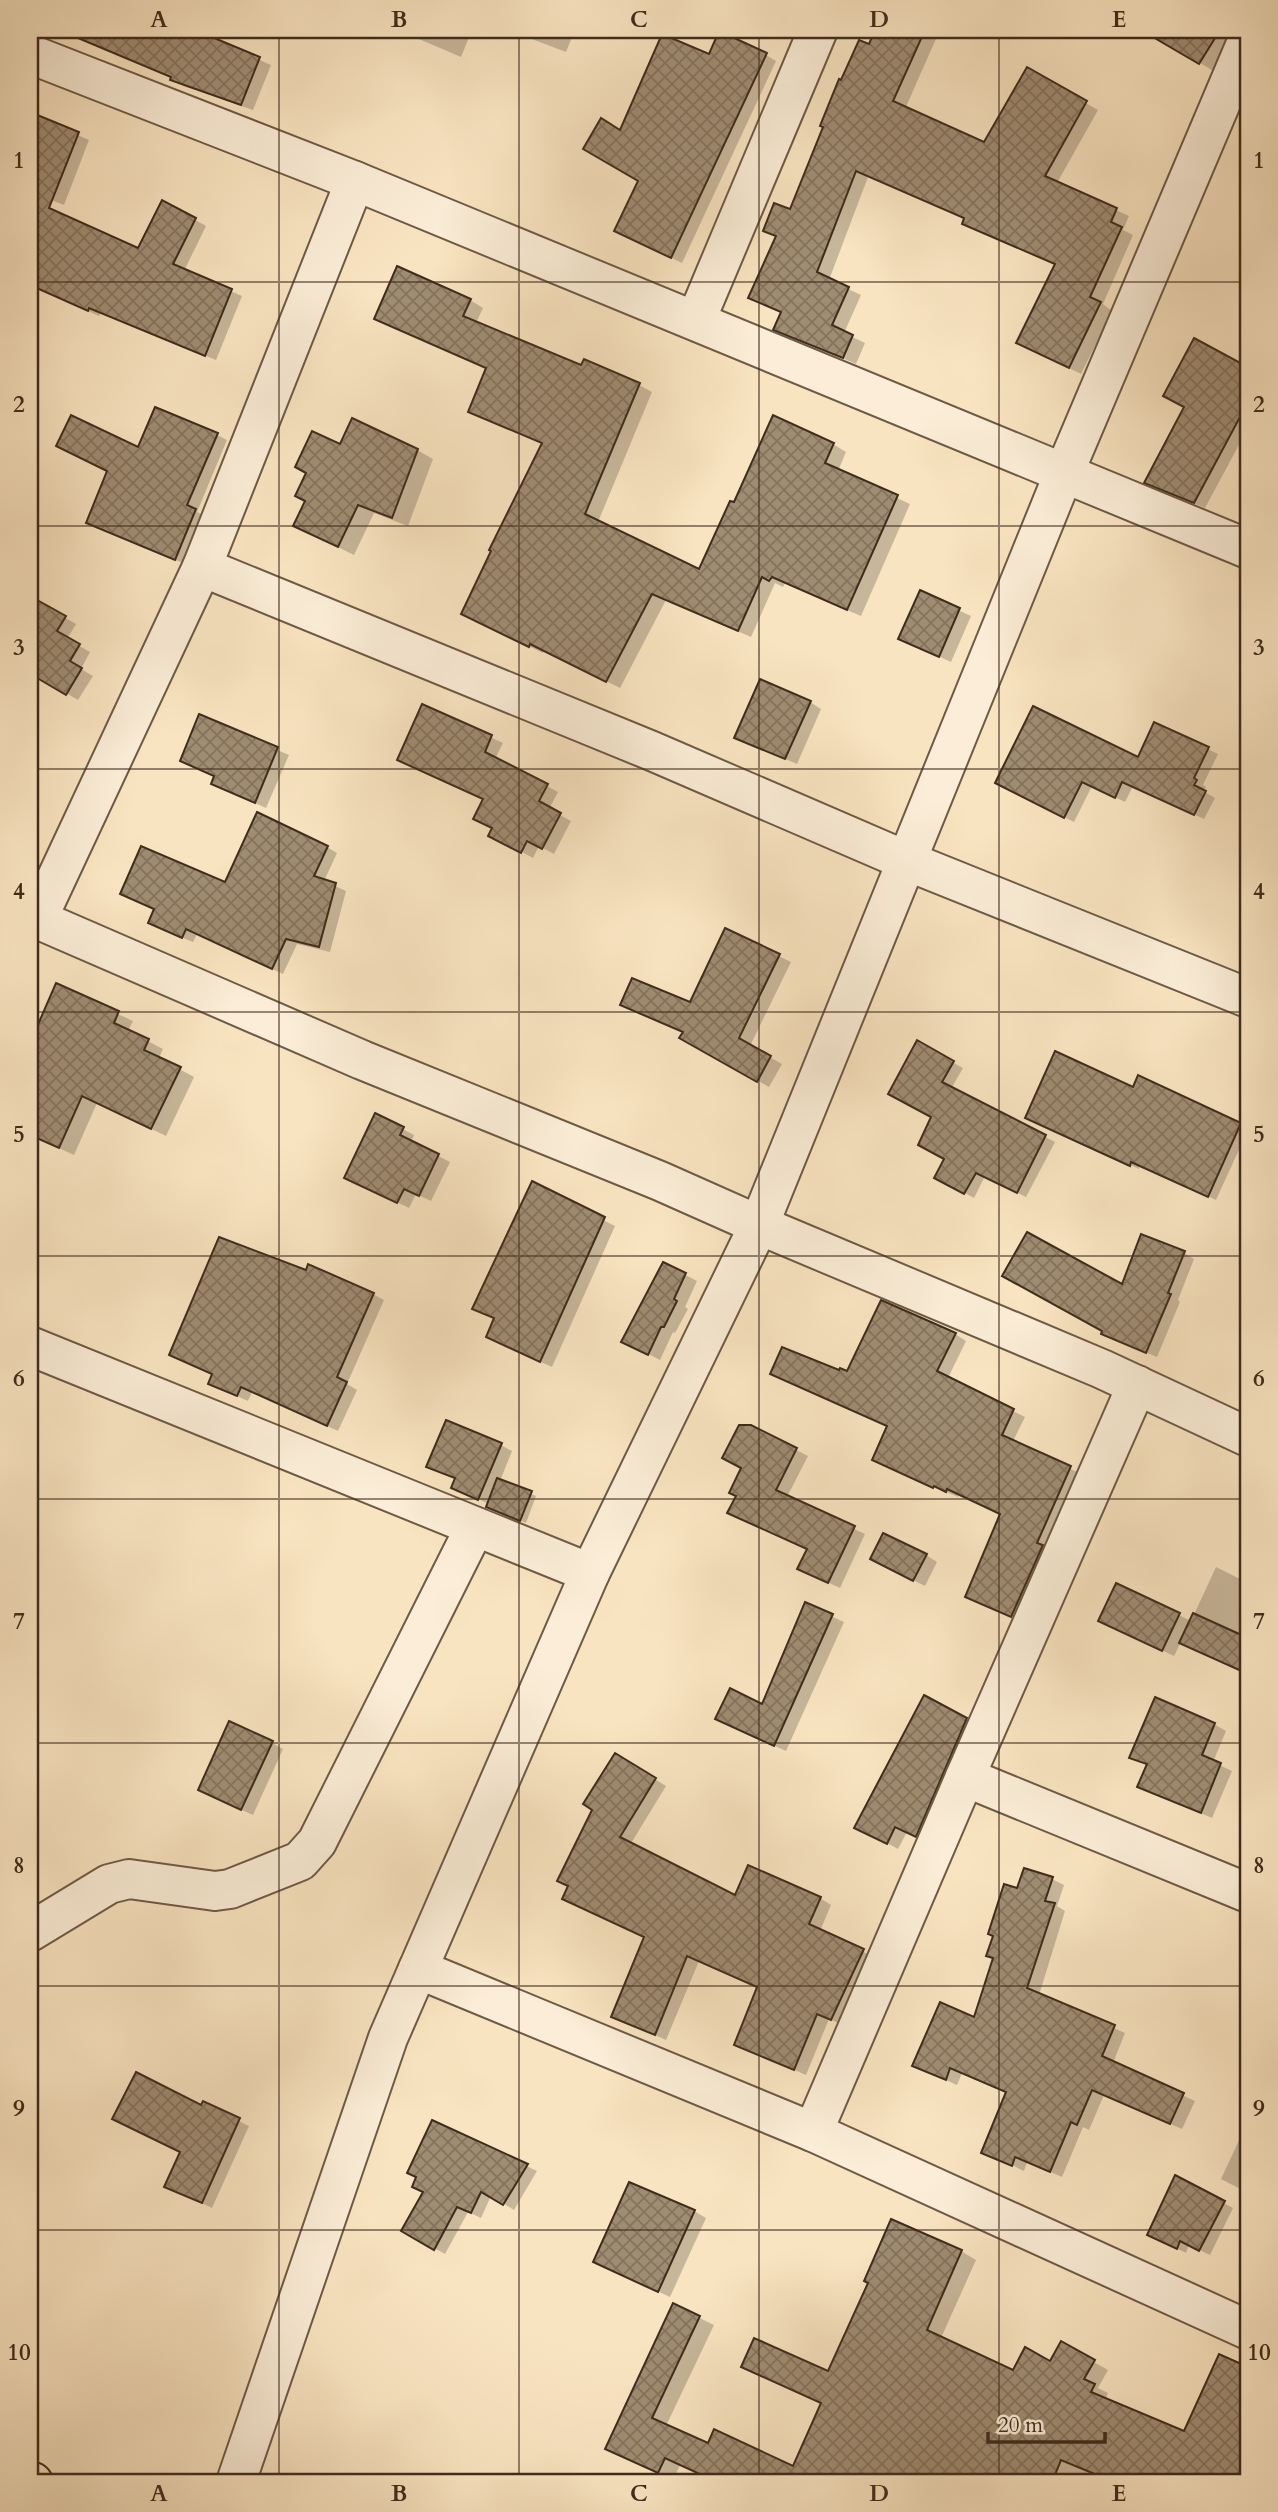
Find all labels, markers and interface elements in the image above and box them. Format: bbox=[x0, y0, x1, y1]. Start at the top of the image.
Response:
text: A bbox=[150, 4, 168, 35]
text: B bbox=[391, 4, 407, 35]
text: C bbox=[630, 4, 648, 35]
text: D bbox=[869, 4, 889, 35]
text: E bbox=[1112, 4, 1126, 35]
text: 1 bbox=[13, 145, 25, 176]
text: 1 bbox=[1253, 145, 1265, 176]
text: 2 bbox=[13, 389, 25, 420]
text: 2 bbox=[1253, 389, 1265, 420]
text: 3 bbox=[13, 632, 25, 663]
text: 3 bbox=[1253, 632, 1265, 663]
text: 4 bbox=[13, 876, 25, 907]
text: 4 bbox=[1253, 876, 1265, 907]
text: 5 bbox=[13, 1119, 25, 1150]
text: 5 bbox=[1253, 1119, 1265, 1150]
text: 6 bbox=[13, 1363, 25, 1394]
text: 6 bbox=[1253, 1363, 1265, 1394]
text: 7 bbox=[13, 1606, 25, 1637]
text: 7 bbox=[1253, 1606, 1265, 1637]
text: 8 bbox=[13, 1850, 25, 1881]
text: 8 bbox=[1253, 1850, 1265, 1881]
text: 9 bbox=[13, 2093, 25, 2124]
text: 9 bbox=[1253, 2093, 1265, 2124]
text: 10 bbox=[7, 2337, 31, 2368]
text: 10 bbox=[1247, 2337, 1271, 2368]
scale bar bbox=[988, 2400, 1105, 2444]
text: 20 m bbox=[998, 2411, 1043, 2440]
text: A bbox=[150, 2478, 168, 2509]
text: B bbox=[391, 2478, 407, 2509]
text: C bbox=[630, 2478, 648, 2509]
text: D bbox=[869, 2478, 889, 2509]
text: E bbox=[1112, 2478, 1126, 2509]

